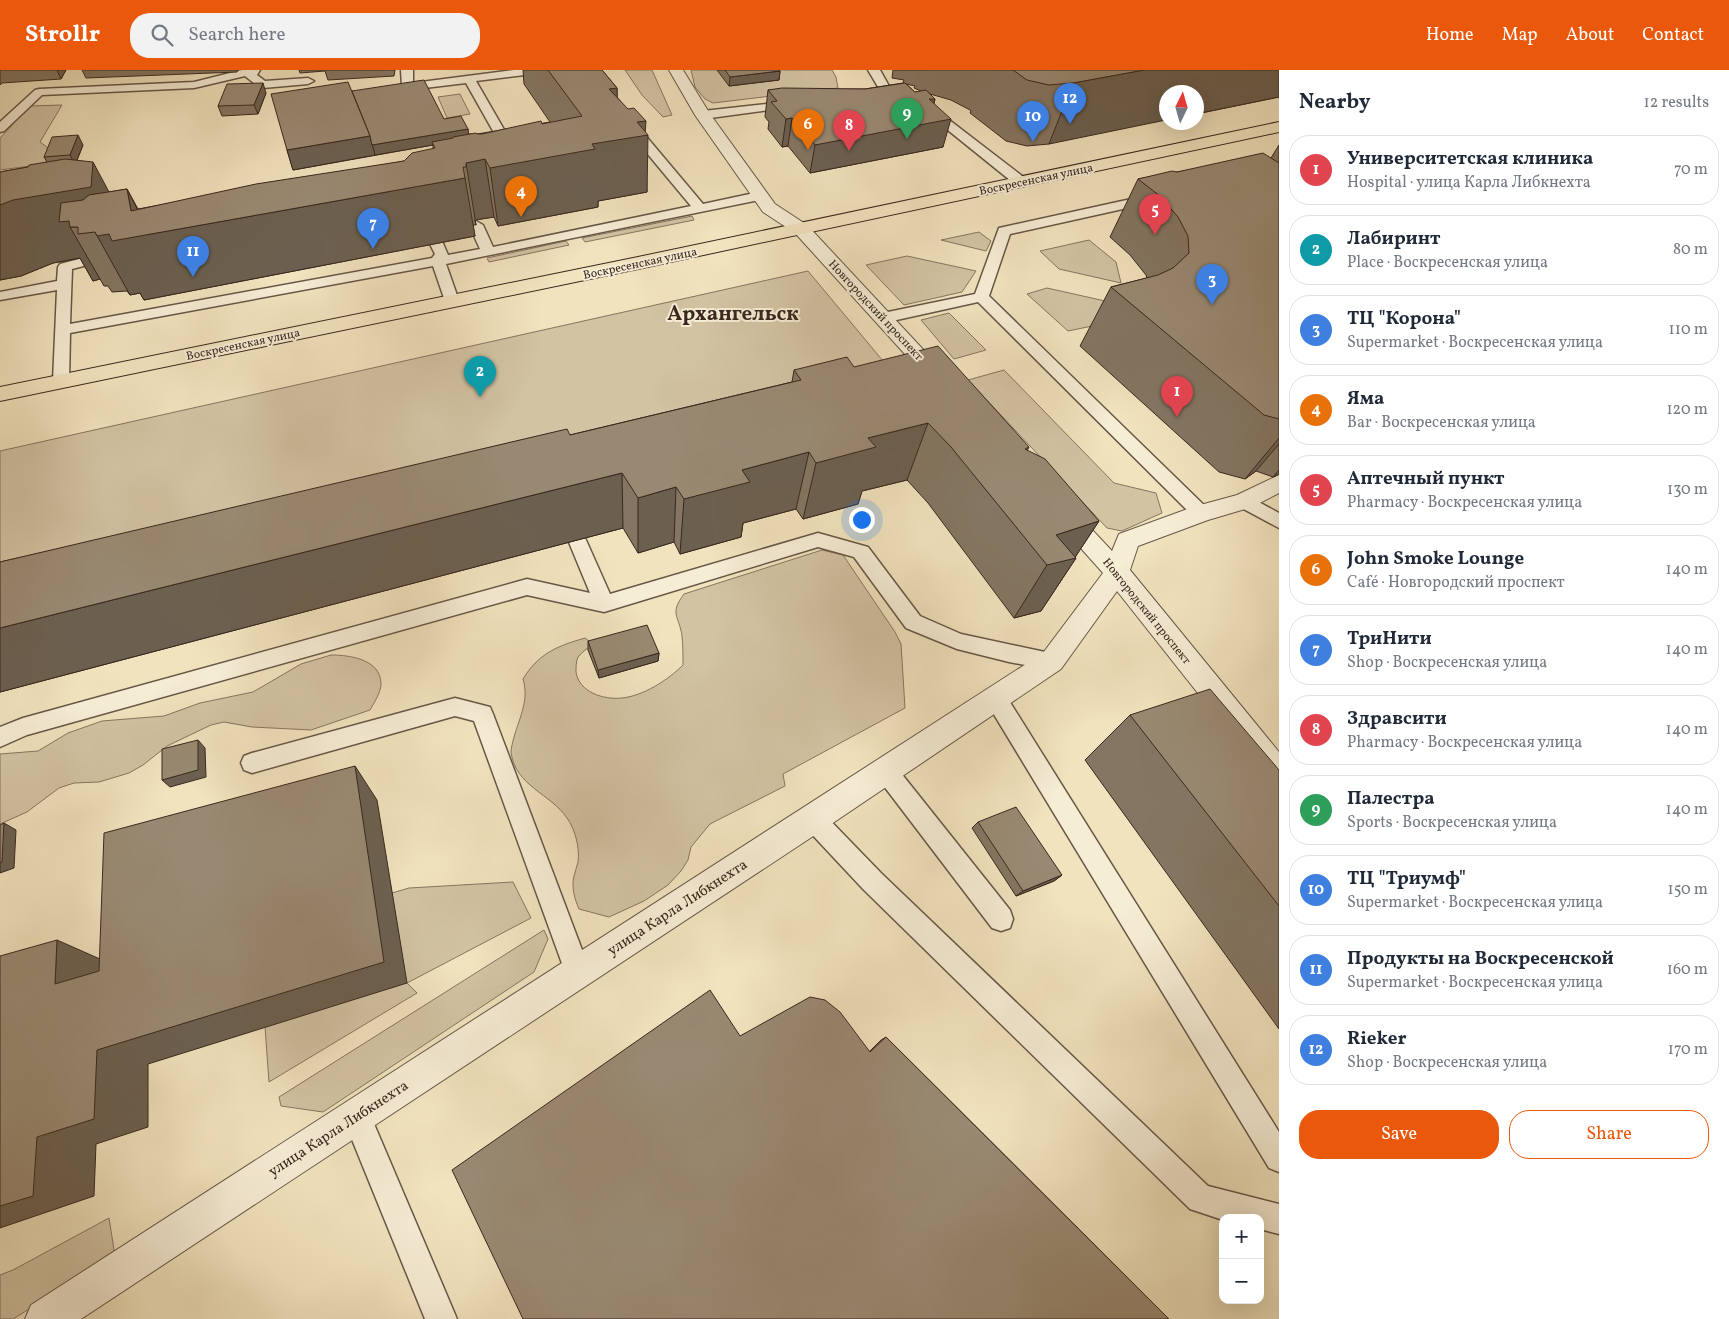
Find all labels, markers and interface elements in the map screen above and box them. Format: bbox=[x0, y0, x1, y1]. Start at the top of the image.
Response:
search box bbox=[130, 13, 480, 58]
text: Strollr bbox=[25, 18, 100, 52]
icon: search bbox=[148, 21, 176, 49]
text: Search here bbox=[188, 22, 286, 48]
text: Home bbox=[1426, 23, 1474, 48]
text: Map bbox=[1502, 23, 1538, 48]
text: About bbox=[1566, 23, 1614, 48]
text: Contact bbox=[1642, 23, 1704, 48]
pin: 12 bbox=[1054, 83, 1086, 124]
north arrow bbox=[1159, 85, 1204, 130]
text: Nearby bbox=[1299, 88, 1370, 117]
text: 12 results bbox=[1644, 92, 1709, 114]
pin: 9 bbox=[891, 98, 923, 139]
pin: 10 bbox=[1017, 101, 1049, 142]
pin: 6 bbox=[792, 109, 824, 150]
pin: 8 bbox=[833, 110, 865, 151]
text: Университетская клиника bbox=[1347, 146, 1593, 172]
text: 1 bbox=[1313, 159, 1319, 181]
text: 70 m bbox=[1674, 159, 1708, 181]
street label: Воскресенская улица bbox=[978, 160, 1095, 200]
text: Hospital · улица Карла Либкнехта bbox=[1347, 172, 1591, 194]
pin: 4 bbox=[505, 176, 537, 217]
pin: 5 bbox=[1139, 194, 1171, 235]
pin: 7 bbox=[357, 208, 389, 249]
text: Лабиринт bbox=[1347, 226, 1441, 252]
pin: 11 bbox=[177, 236, 209, 277]
text: 2 bbox=[1312, 239, 1320, 261]
text: 80 m bbox=[1673, 239, 1708, 261]
street label: Воскресенская улица bbox=[582, 244, 699, 284]
text: Place · Воскресенская улица bbox=[1347, 252, 1548, 274]
street label: Новгородский проспект bbox=[824, 257, 926, 365]
pin: 3 bbox=[1196, 264, 1228, 305]
district label: Архангельск bbox=[667, 300, 799, 329]
text: ТЦ "Корона" bbox=[1347, 306, 1461, 332]
text: 3 bbox=[1312, 319, 1320, 341]
text: 110 m bbox=[1669, 319, 1708, 341]
street label: Воскресенская улица bbox=[185, 325, 302, 365]
text: Supermarket · Воскресенская улица bbox=[1347, 332, 1603, 354]
pin: 2 bbox=[464, 356, 496, 397]
pin: 1 bbox=[1161, 376, 1193, 417]
text: Яма bbox=[1347, 386, 1384, 412]
text: 4 bbox=[1311, 399, 1321, 421]
text: 120 m bbox=[1666, 399, 1708, 421]
text: Bar · Воскресенская улица bbox=[1347, 412, 1536, 434]
text: Аптечный пункт bbox=[1347, 466, 1505, 492]
text: 5 bbox=[1312, 479, 1320, 501]
text: 130 m bbox=[1667, 479, 1708, 501]
text: Pharmacy · Воскресенская улица bbox=[1347, 492, 1582, 514]
your location bbox=[849, 507, 875, 533]
text: John Smoke Lounge bbox=[1347, 546, 1524, 572]
street label: Новгородский проспект bbox=[1098, 555, 1194, 668]
text: 6 bbox=[1312, 559, 1320, 581]
text: 140 m bbox=[1666, 559, 1708, 581]
text: Café · Новгородский проспект bbox=[1347, 572, 1565, 594]
text: ТриНити bbox=[1347, 626, 1432, 652]
text: 7 bbox=[1312, 639, 1320, 661]
text: 140 m bbox=[1666, 639, 1708, 661]
text: Shop · Воскресенская улица bbox=[1347, 652, 1547, 674]
text: Здравсити bbox=[1347, 706, 1447, 732]
text: 8 bbox=[1312, 719, 1320, 741]
text: 140 m bbox=[1666, 719, 1708, 741]
text: Pharmacy · Воскресенская улица bbox=[1347, 732, 1582, 754]
text: Палестра bbox=[1347, 786, 1435, 812]
text: 9 bbox=[1312, 799, 1320, 821]
text: 140 m bbox=[1666, 799, 1708, 821]
text: Sports · Воскресенская улица bbox=[1347, 812, 1557, 834]
street label: улица Карла Либкнехта bbox=[604, 855, 752, 962]
text: ТЦ "Триумф" bbox=[1347, 866, 1466, 892]
text: 10 bbox=[1308, 879, 1324, 901]
text: 150 m bbox=[1667, 879, 1708, 901]
text: Supermarket · Воскресенская улица bbox=[1347, 892, 1603, 914]
text: Продукты на Воскресенской bbox=[1347, 946, 1614, 972]
text: 11 bbox=[1310, 959, 1322, 981]
text: 160 m bbox=[1667, 959, 1708, 981]
text: Supermarket · Воскресенская улица bbox=[1347, 972, 1603, 994]
text: Rieker bbox=[1347, 1026, 1406, 1052]
text: 12 bbox=[1309, 1039, 1323, 1061]
text: 170 m bbox=[1668, 1039, 1708, 1061]
text: Shop · Воскресенская улица bbox=[1347, 1052, 1547, 1074]
street label: улица Карла Либкнехта bbox=[265, 1076, 413, 1183]
button: Save bbox=[1299, 1110, 1499, 1159]
button: Share bbox=[1509, 1110, 1709, 1159]
map controls bbox=[1219, 1214, 1264, 1304]
button: + bbox=[1219, 1214, 1264, 1259]
button: − bbox=[1219, 1259, 1264, 1304]

